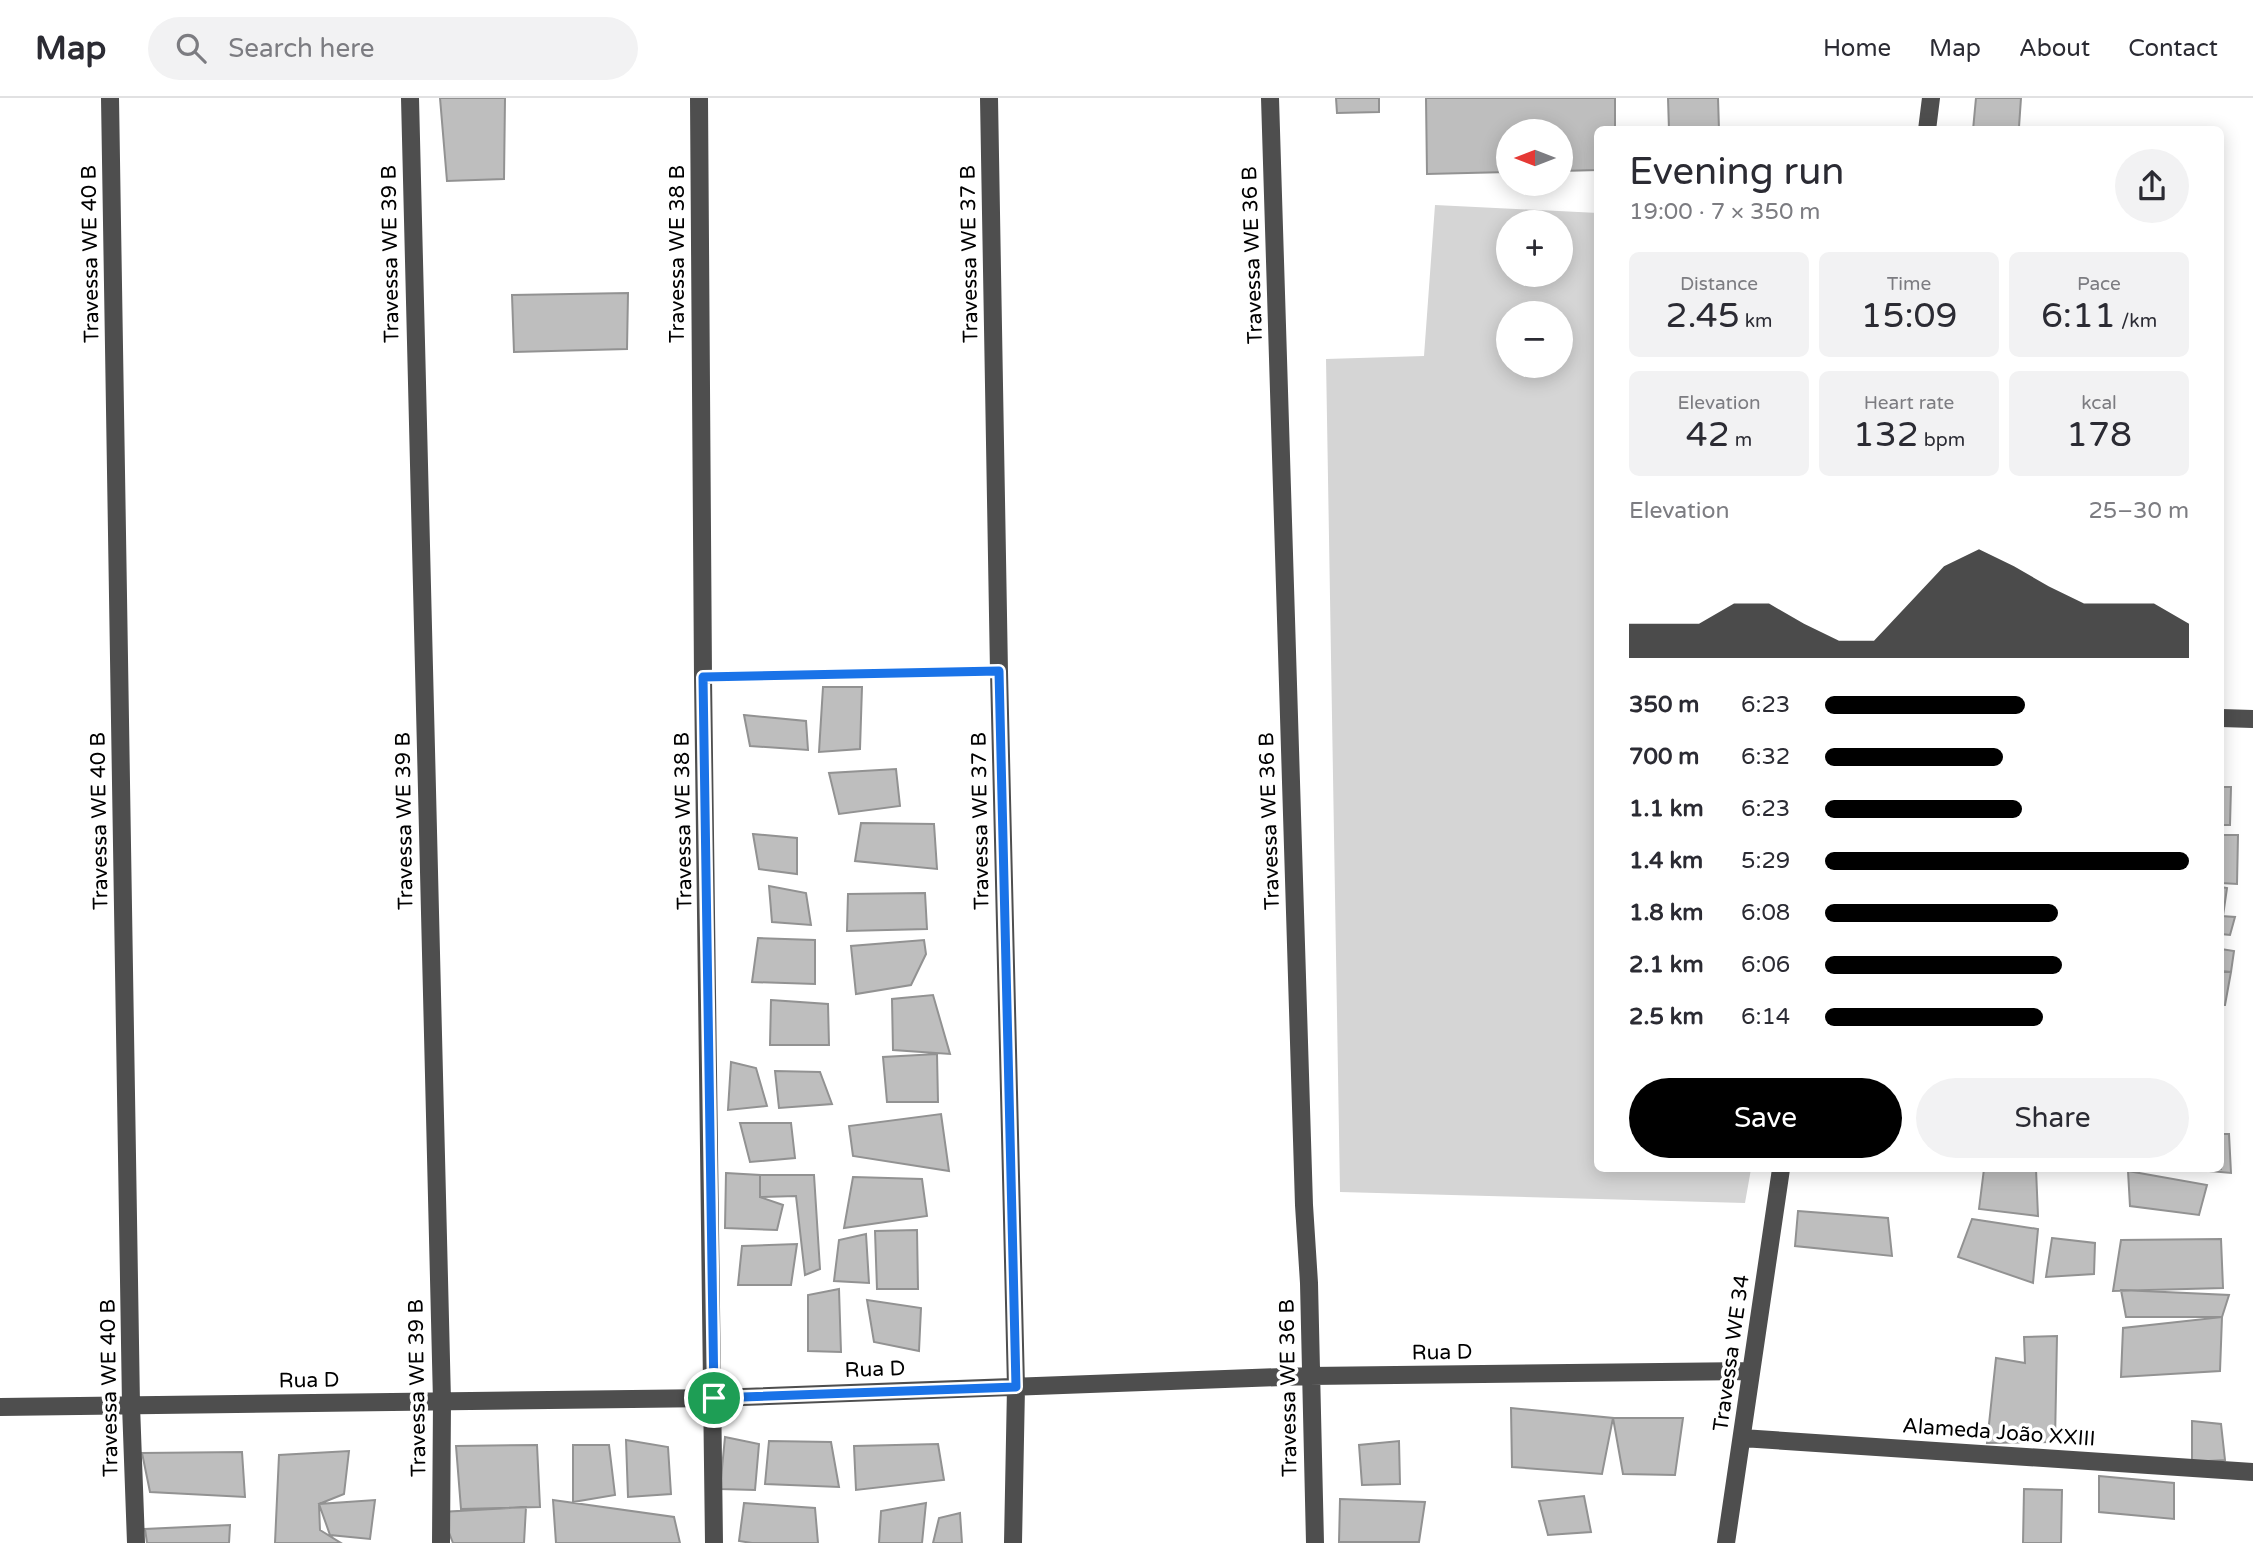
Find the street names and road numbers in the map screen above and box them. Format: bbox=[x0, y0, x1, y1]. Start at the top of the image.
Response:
street label: Travessa WE 40 B bbox=[76, 165, 105, 343]
street label: Travessa WE 39 B bbox=[376, 165, 405, 343]
street label: Travessa WE 38 B bbox=[665, 165, 690, 343]
street label: Travessa WE 37 B bbox=[955, 165, 984, 343]
street label: Travessa WE 36 B bbox=[1237, 166, 1268, 344]
street label: Travessa WE 40 B bbox=[85, 732, 114, 910]
street label: Travessa WE 39 B bbox=[390, 732, 419, 910]
street label: Travessa WE 38 B bbox=[669, 732, 698, 910]
street label: Travessa WE 37 B bbox=[966, 732, 995, 910]
street label: Travessa WE 36 B bbox=[1254, 732, 1285, 910]
street label: Travessa WE 34 bbox=[1708, 1273, 1755, 1433]
street label: Travessa WE 40 B bbox=[95, 1299, 124, 1477]
street label: Travessa WE 39 B bbox=[403, 1299, 432, 1477]
street label: Travessa WE 36 B bbox=[1274, 1299, 1303, 1477]
street label: Rua D bbox=[1411, 1339, 1473, 1366]
street label: Rua D bbox=[844, 1356, 906, 1383]
street label: Rua D bbox=[278, 1367, 340, 1394]
street label: Alameda João XXIII bbox=[1902, 1413, 2096, 1452]

